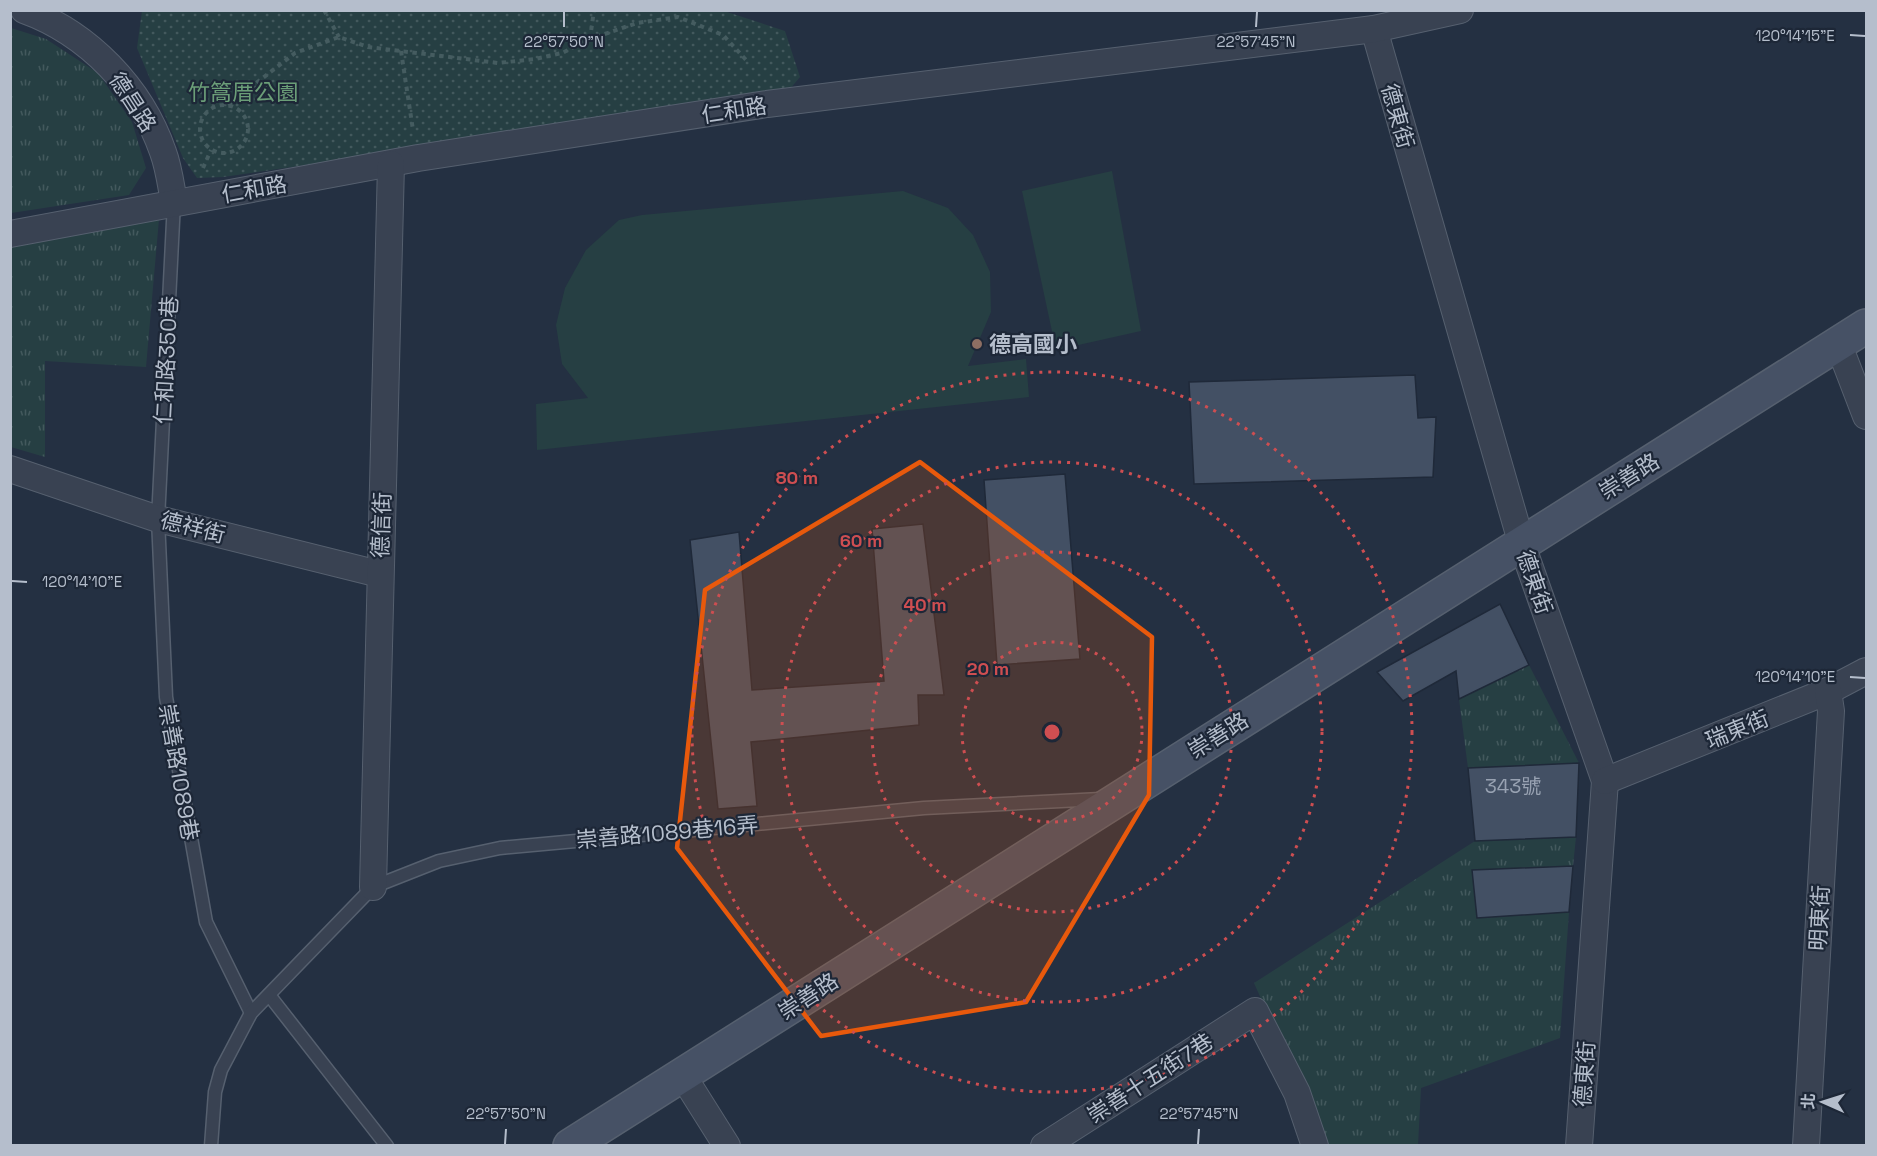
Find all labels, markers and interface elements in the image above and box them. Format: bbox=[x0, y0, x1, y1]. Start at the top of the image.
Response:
text: 120°14'15"E bbox=[1755, 26, 1835, 45]
text: 22°57'50"N bbox=[524, 32, 604, 51]
text: 22°57'45"N bbox=[1217, 32, 1295, 51]
street label: 德昌路 bbox=[103, 67, 163, 137]
park label: 竹篙厝公園 bbox=[188, 78, 298, 106]
street label: 德東街 bbox=[1375, 80, 1421, 152]
street label: 仁和路 bbox=[699, 91, 769, 129]
street label: 仁和路 bbox=[219, 169, 289, 209]
street label: 仁和路350巷 bbox=[149, 295, 183, 425]
place label: 德高國小 bbox=[989, 330, 1077, 358]
marker: 德高國小 bbox=[970, 337, 984, 351]
street label: 崇善路 bbox=[1594, 447, 1664, 505]
text: 80 m bbox=[776, 466, 818, 489]
street label: 德信街 bbox=[366, 492, 396, 558]
street label: 德祥街 bbox=[158, 505, 228, 549]
text: 60 m bbox=[840, 529, 882, 552]
street label: 德東街 bbox=[1511, 546, 1559, 618]
text: 120°14'10"E bbox=[42, 572, 122, 591]
text: 40 m bbox=[903, 593, 947, 616]
text: 20 m bbox=[967, 657, 1009, 680]
text: 120°14'10"E bbox=[1755, 667, 1835, 686]
street label: 崇善路1089巷 bbox=[153, 701, 205, 843]
street label: 瑞東街 bbox=[1701, 704, 1773, 754]
street label: 崇善路 bbox=[1183, 706, 1253, 764]
centre of rings bbox=[1042, 722, 1062, 742]
house number: 343號 bbox=[1485, 773, 1541, 799]
street label: 崇善路1089巷16弄 bbox=[575, 810, 759, 854]
street label: 明東街 bbox=[1803, 884, 1835, 952]
street label: 崇善路 bbox=[773, 966, 843, 1026]
street label: 崇善十五街7巷 bbox=[1082, 1027, 1218, 1129]
street label: 德東街 bbox=[1568, 1040, 1600, 1108]
north arrow bbox=[1793, 1072, 1853, 1132]
text: 北 bbox=[1798, 1093, 1819, 1110]
text: 22°57'50"N bbox=[466, 1104, 546, 1123]
text: 22°57'45"N bbox=[1160, 1104, 1238, 1123]

